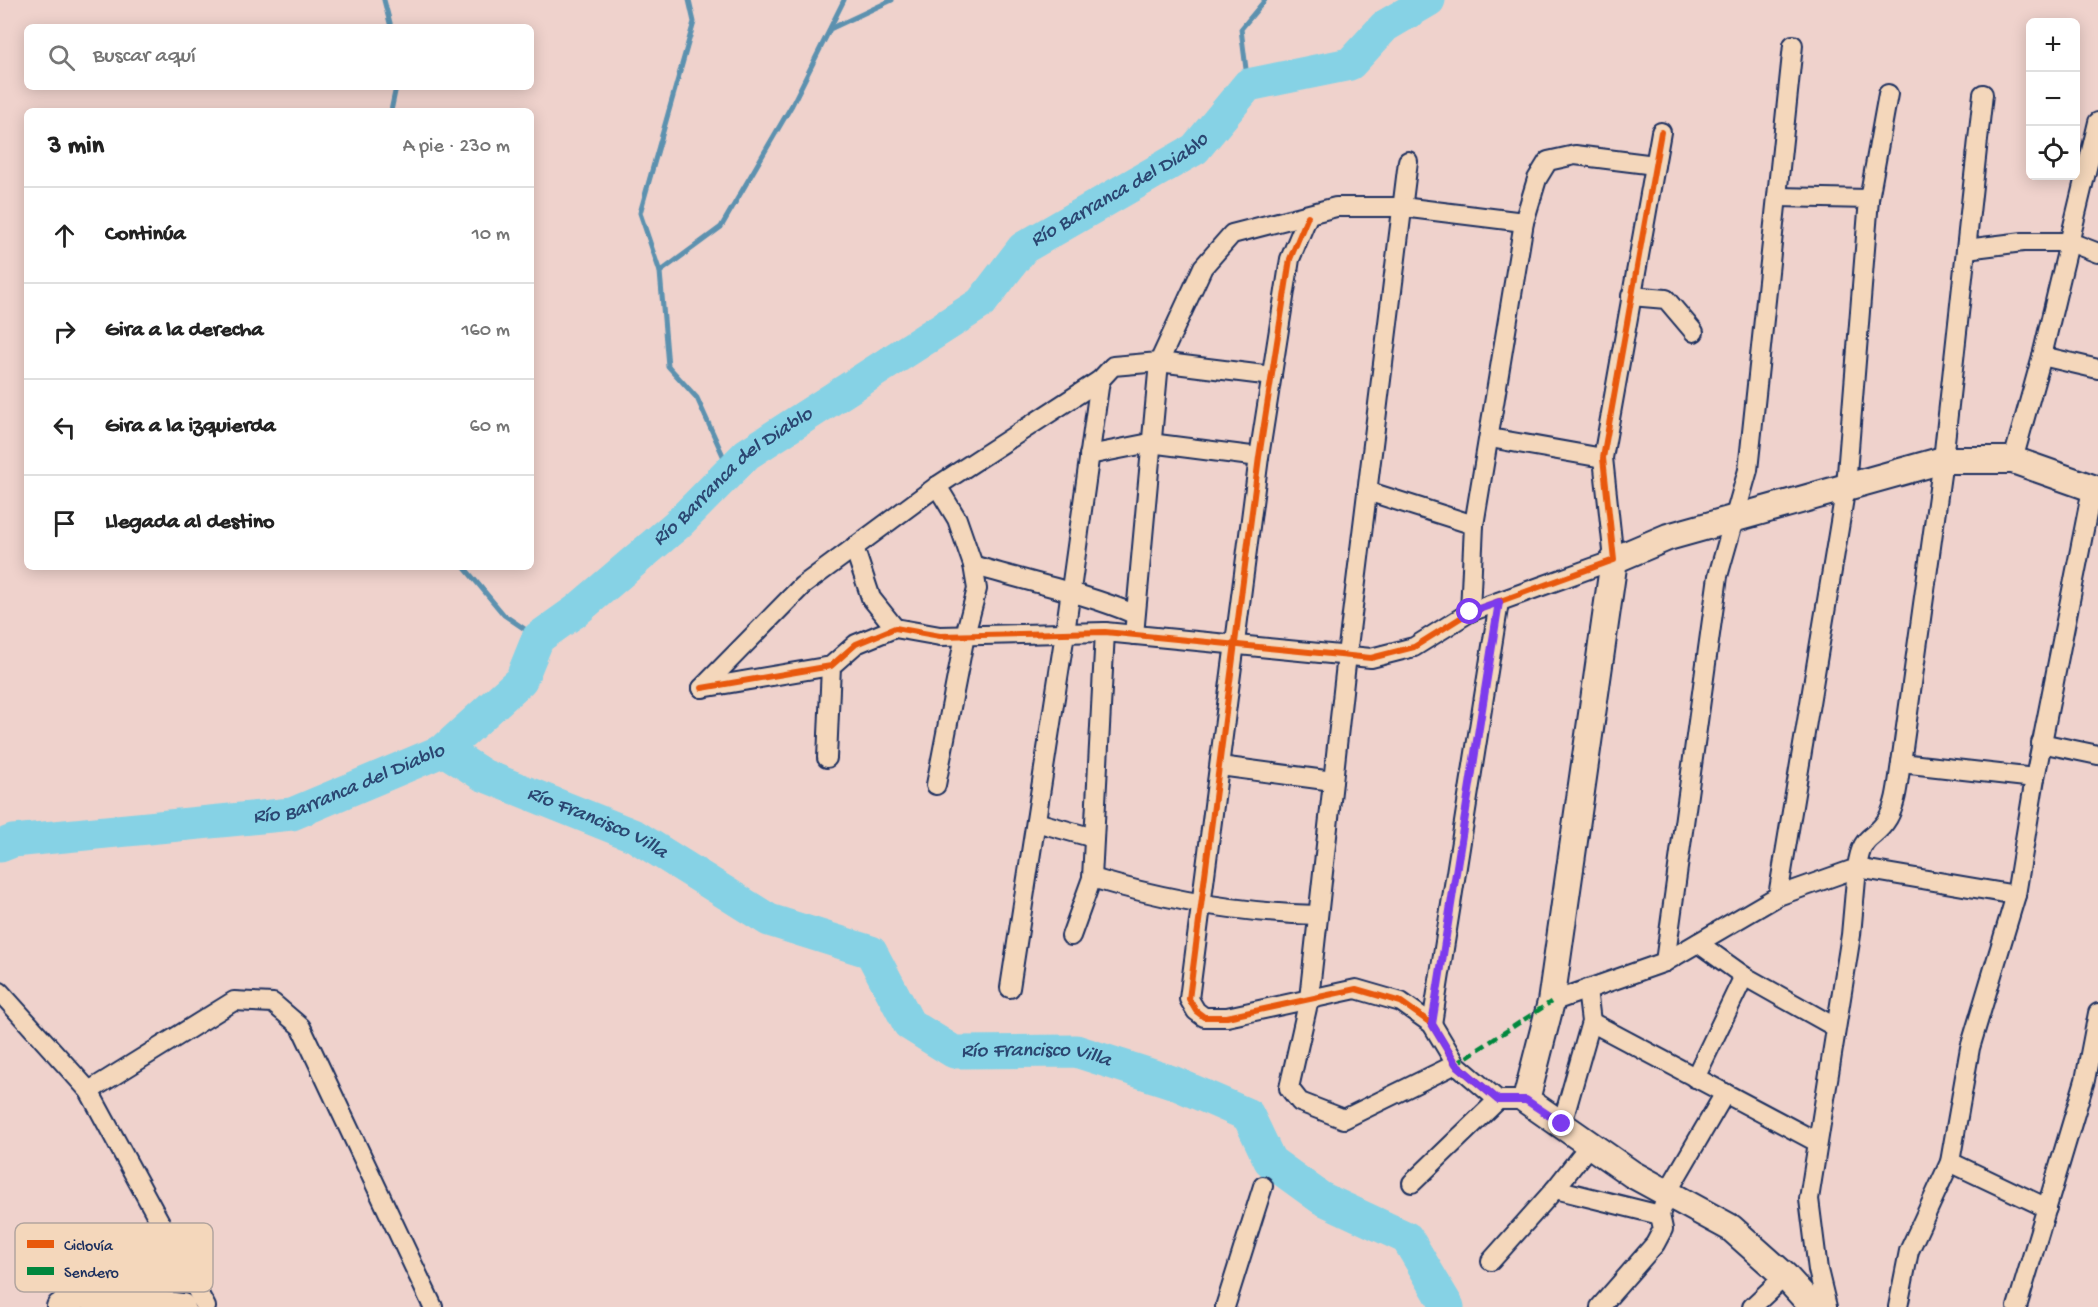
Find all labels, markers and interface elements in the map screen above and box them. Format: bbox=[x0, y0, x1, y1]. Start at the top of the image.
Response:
map controls bbox=[2026, 18, 2080, 180]
button: + bbox=[2026, 18, 2080, 72]
search box bbox=[24, 24, 534, 90]
icon: search bbox=[45, 41, 78, 74]
text: Buscar aquí bbox=[93, 44, 196, 70]
button: − bbox=[2026, 72, 2080, 126]
button: locate bbox=[2026, 126, 2080, 180]
water label: Río Barranca del Diablo bbox=[1026, 128, 1216, 253]
text: 3 min bbox=[48, 132, 104, 163]
text: A pie · 230 m bbox=[403, 136, 510, 159]
icon: ahead bbox=[48, 219, 81, 252]
text: Continúa bbox=[105, 222, 186, 248]
text: 10 m bbox=[472, 224, 510, 247]
icon: right bbox=[48, 315, 81, 348]
text: Gira a la derecha bbox=[105, 318, 263, 344]
text: 160 m bbox=[461, 320, 510, 343]
water label: Río Barranca del Diablo bbox=[648, 402, 819, 552]
icon: left bbox=[48, 411, 81, 444]
text: Gira a la izquierda bbox=[105, 414, 276, 440]
text: 60 m bbox=[470, 416, 510, 439]
icon: arrive bbox=[48, 507, 81, 540]
text: Llegada al destino bbox=[105, 510, 275, 536]
route start bbox=[1456, 598, 1482, 624]
water label: Río Barranca del Diablo bbox=[252, 738, 450, 830]
water label: Río Francisco Villa bbox=[523, 781, 673, 866]
water label: Río Francisco Villa bbox=[961, 1039, 1115, 1074]
route end bbox=[1548, 1110, 1574, 1136]
legend bbox=[15, 1223, 213, 1292]
text: Ciclovía bbox=[64, 1238, 114, 1257]
text: Sendero bbox=[64, 1265, 119, 1284]

